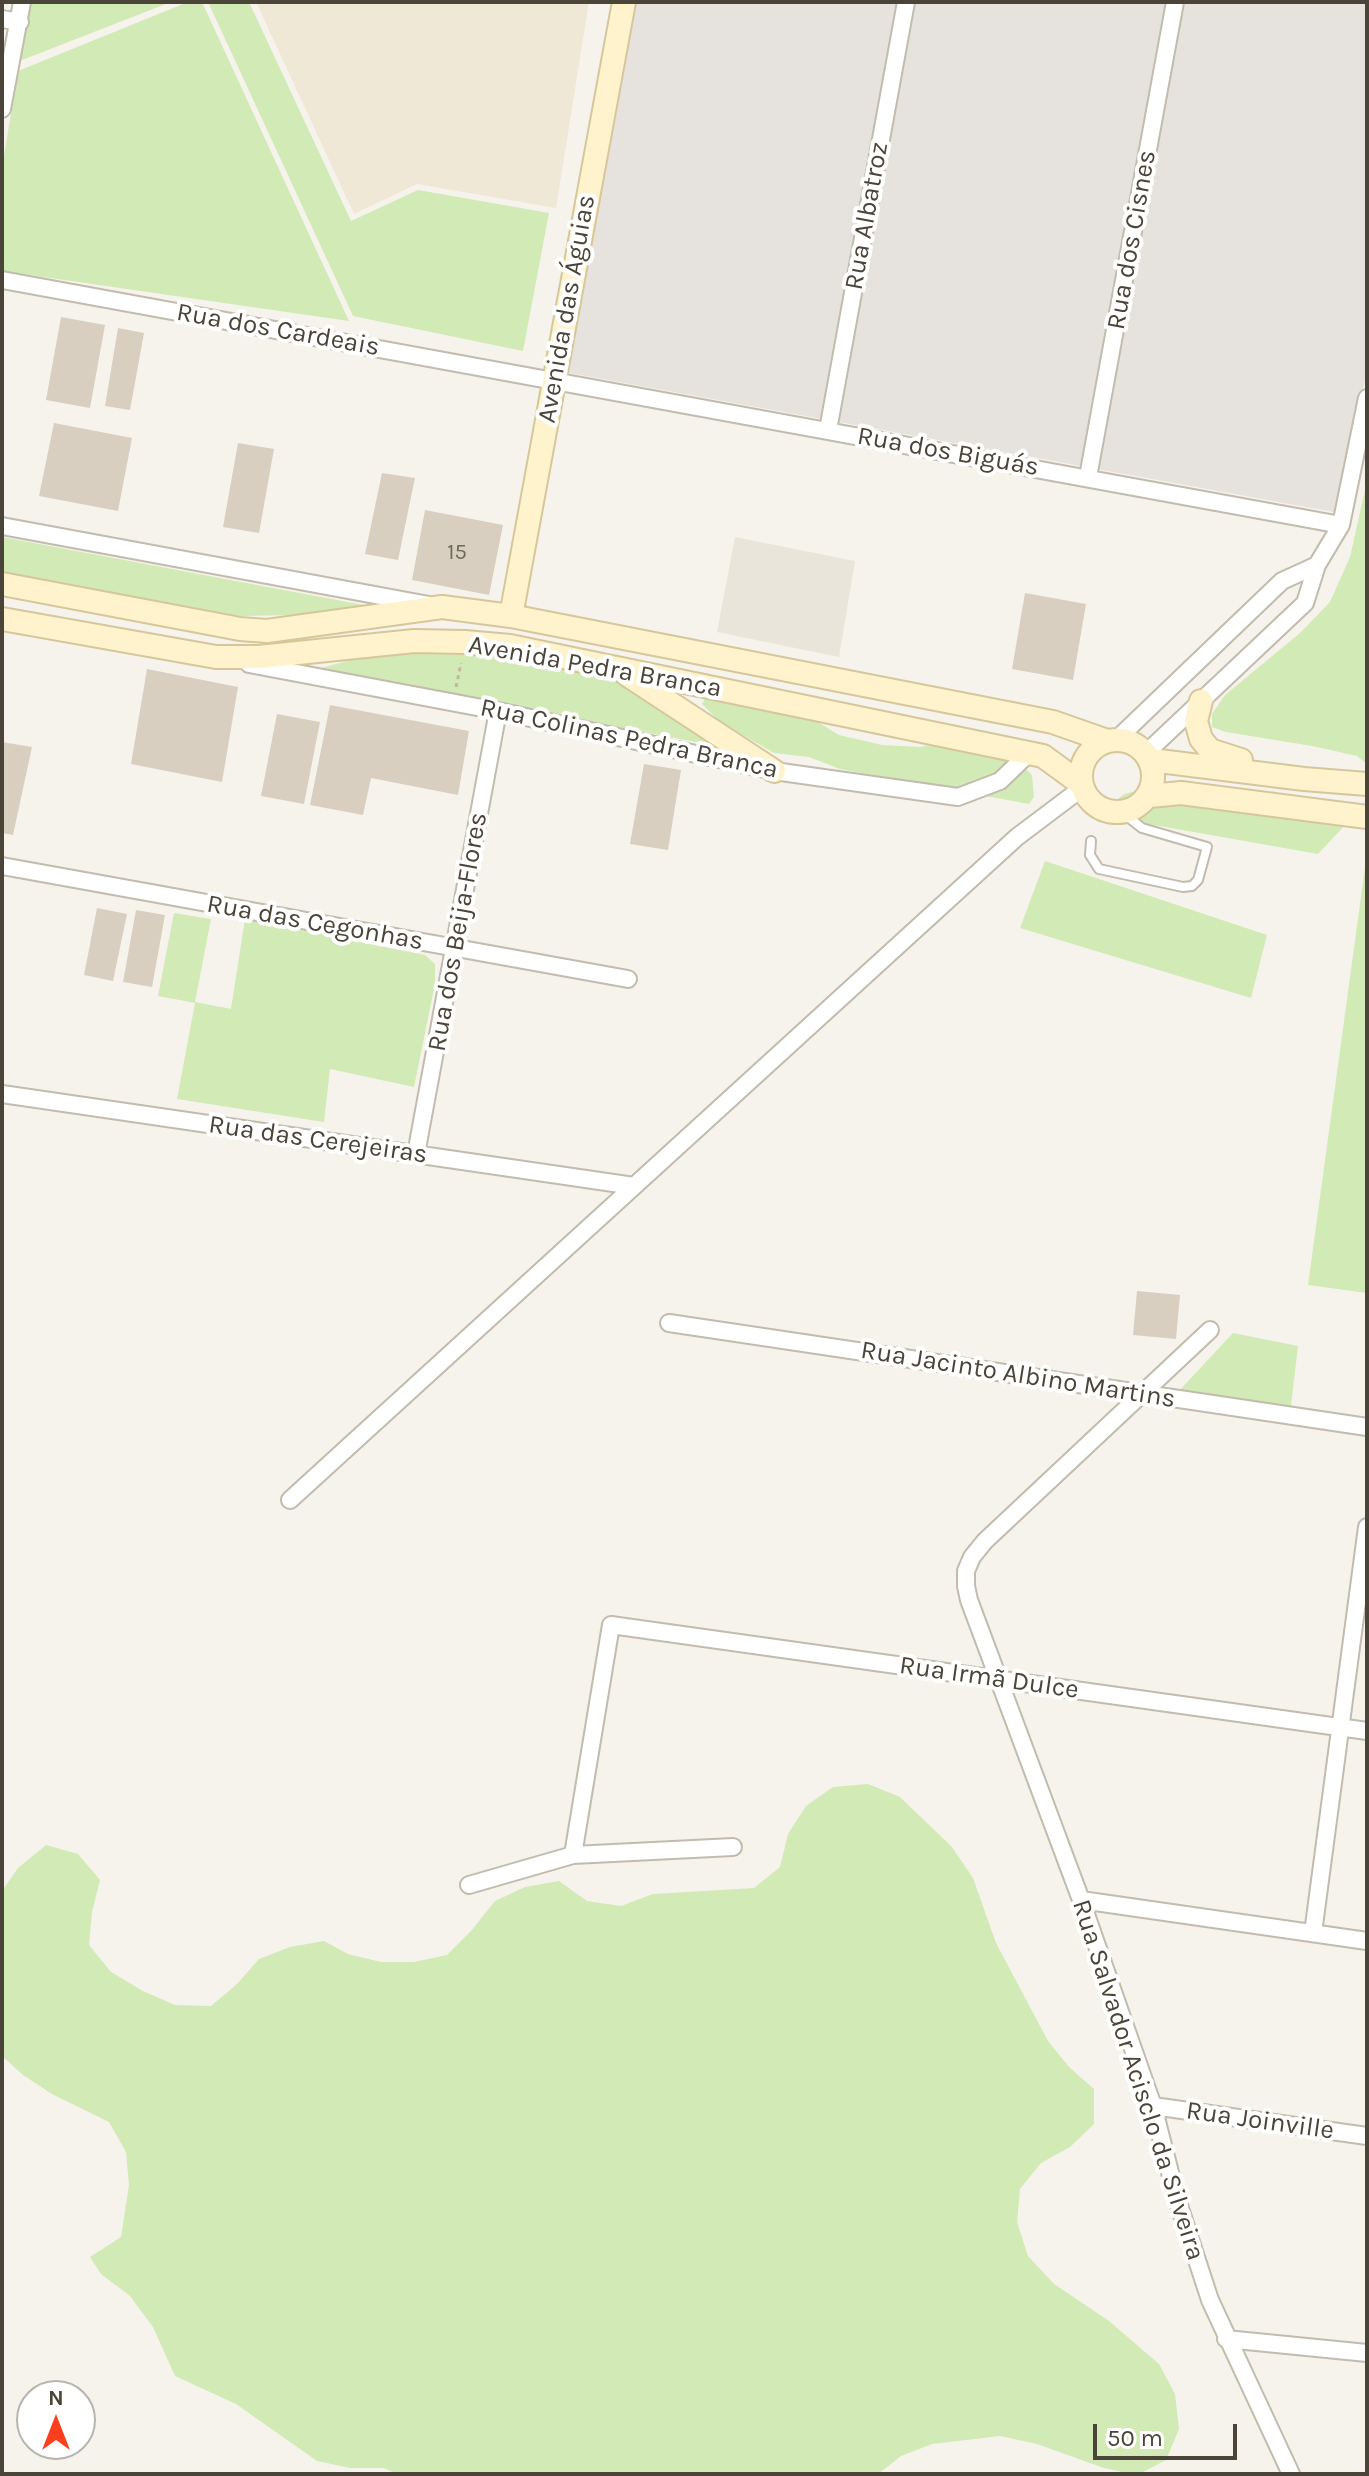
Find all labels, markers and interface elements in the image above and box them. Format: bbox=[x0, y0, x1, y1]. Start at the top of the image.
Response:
street label: Rua Albatroz bbox=[839, 140, 895, 292]
street label: Rua dos Cisnes bbox=[1101, 148, 1163, 332]
street label: Avenida das Águias bbox=[532, 193, 602, 425]
street label: Rua dos Cardeais bbox=[174, 297, 382, 363]
street label: Rua dos Biguás bbox=[855, 421, 1041, 483]
house number: 15 bbox=[447, 540, 467, 566]
street label: Avenida Pedra Branca bbox=[466, 629, 724, 705]
street label: Rua Colinas Pedra Branca bbox=[477, 692, 781, 786]
street label: Rua dos Beija-Flores bbox=[422, 810, 494, 1054]
street label: Rua das Cegonhas bbox=[204, 889, 426, 957]
street label: Rua das Cerejeiras bbox=[207, 1109, 429, 1171]
street label: Rua Jacinto Albino Martins bbox=[859, 1335, 1177, 1415]
street label: Rua Irmã Dulce bbox=[897, 1650, 1081, 1706]
street label: Rua Salvador Acisclo da Silveira bbox=[1065, 1896, 1211, 2264]
street label: Rua Joinville bbox=[1184, 2095, 1336, 2147]
north arrow bbox=[16, 2380, 96, 2460]
text: N bbox=[48, 2385, 64, 2411]
scale bar bbox=[1097, 2408, 1241, 2458]
text: 50 m bbox=[1107, 2424, 1163, 2452]

